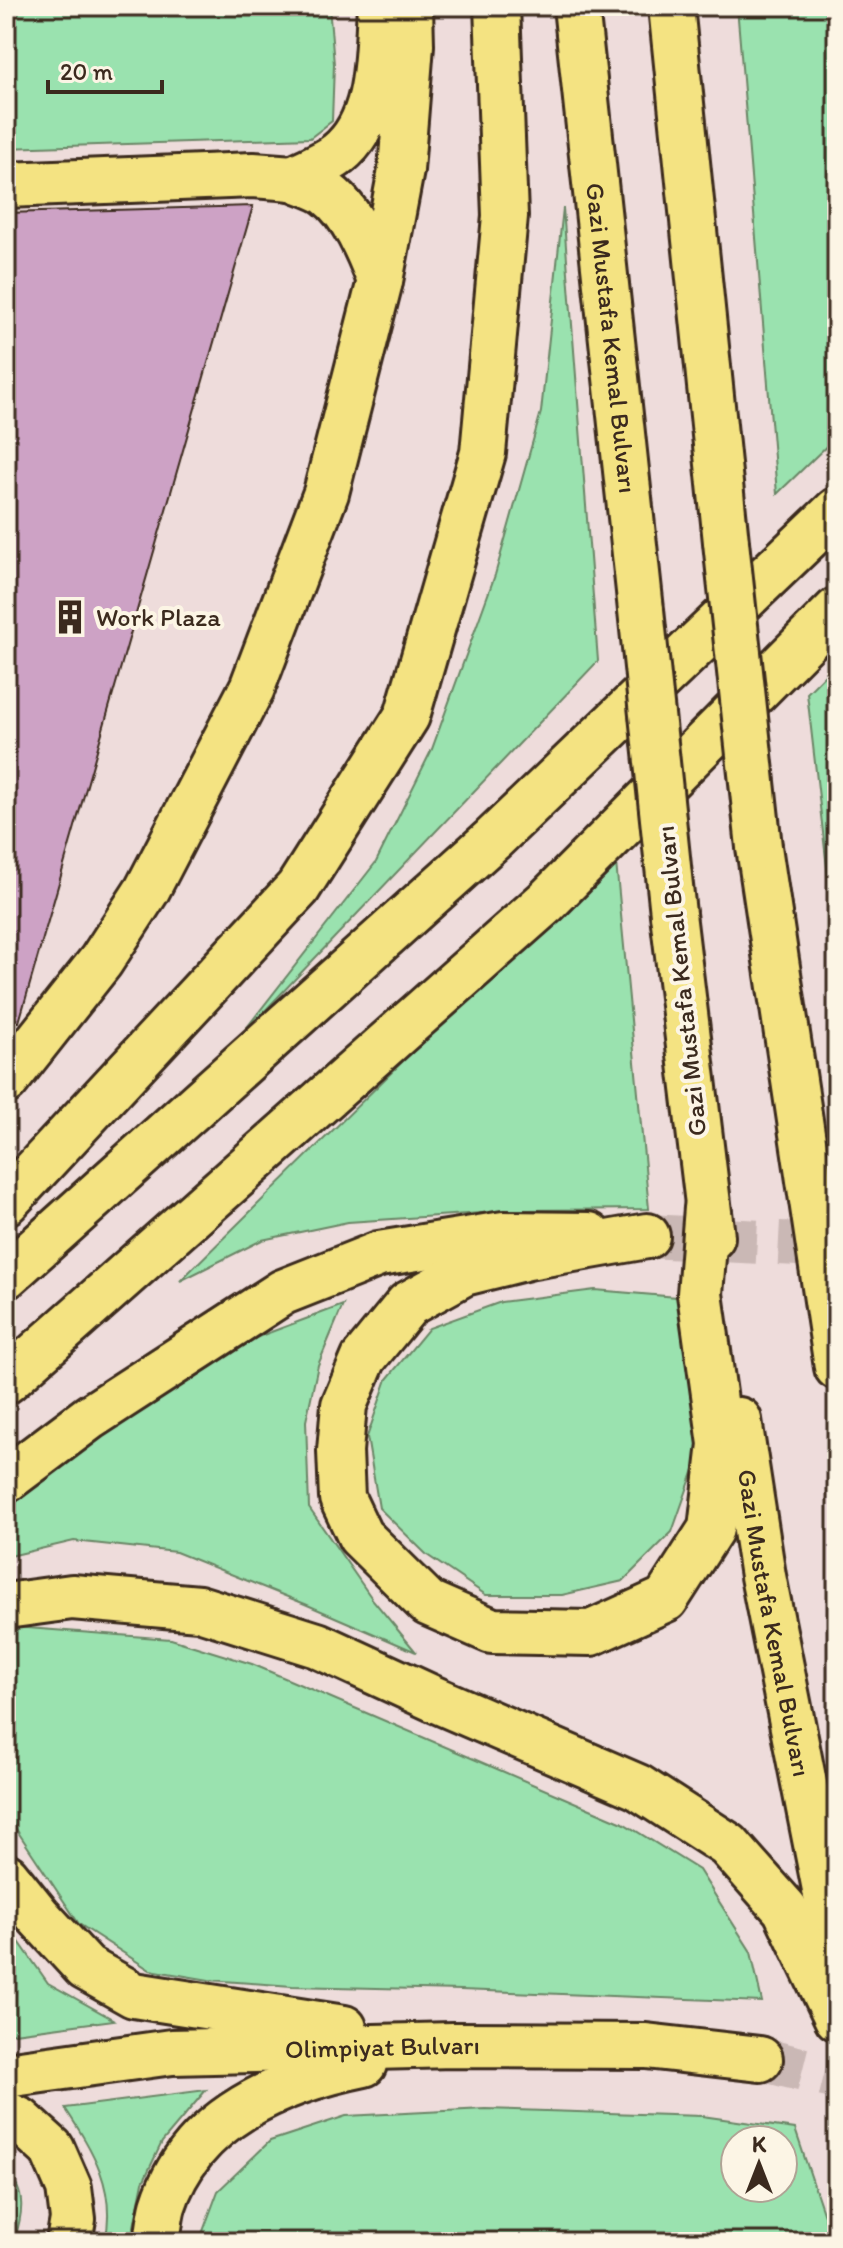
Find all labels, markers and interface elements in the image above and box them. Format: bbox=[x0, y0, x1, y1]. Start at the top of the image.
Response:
scale bar bbox=[48, 44, 162, 94]
text: 20 m bbox=[60, 57, 113, 86]
street label: Gazi Mustafa Kemal Bulvarı bbox=[579, 181, 644, 495]
building icon: Work Plaza bbox=[51, 598, 89, 636]
place label: Work Plaza bbox=[96, 601, 221, 633]
street label: Gazi Mustafa Kemal Bulvarı bbox=[649, 824, 713, 1138]
street label: Gazi Mustafa Kemal Bulvarı bbox=[731, 1467, 818, 1779]
street label: Olimpiyat Bulvarı bbox=[284, 2029, 480, 2065]
north arrow bbox=[719, 2124, 799, 2204]
text: K bbox=[752, 2131, 767, 2158]

